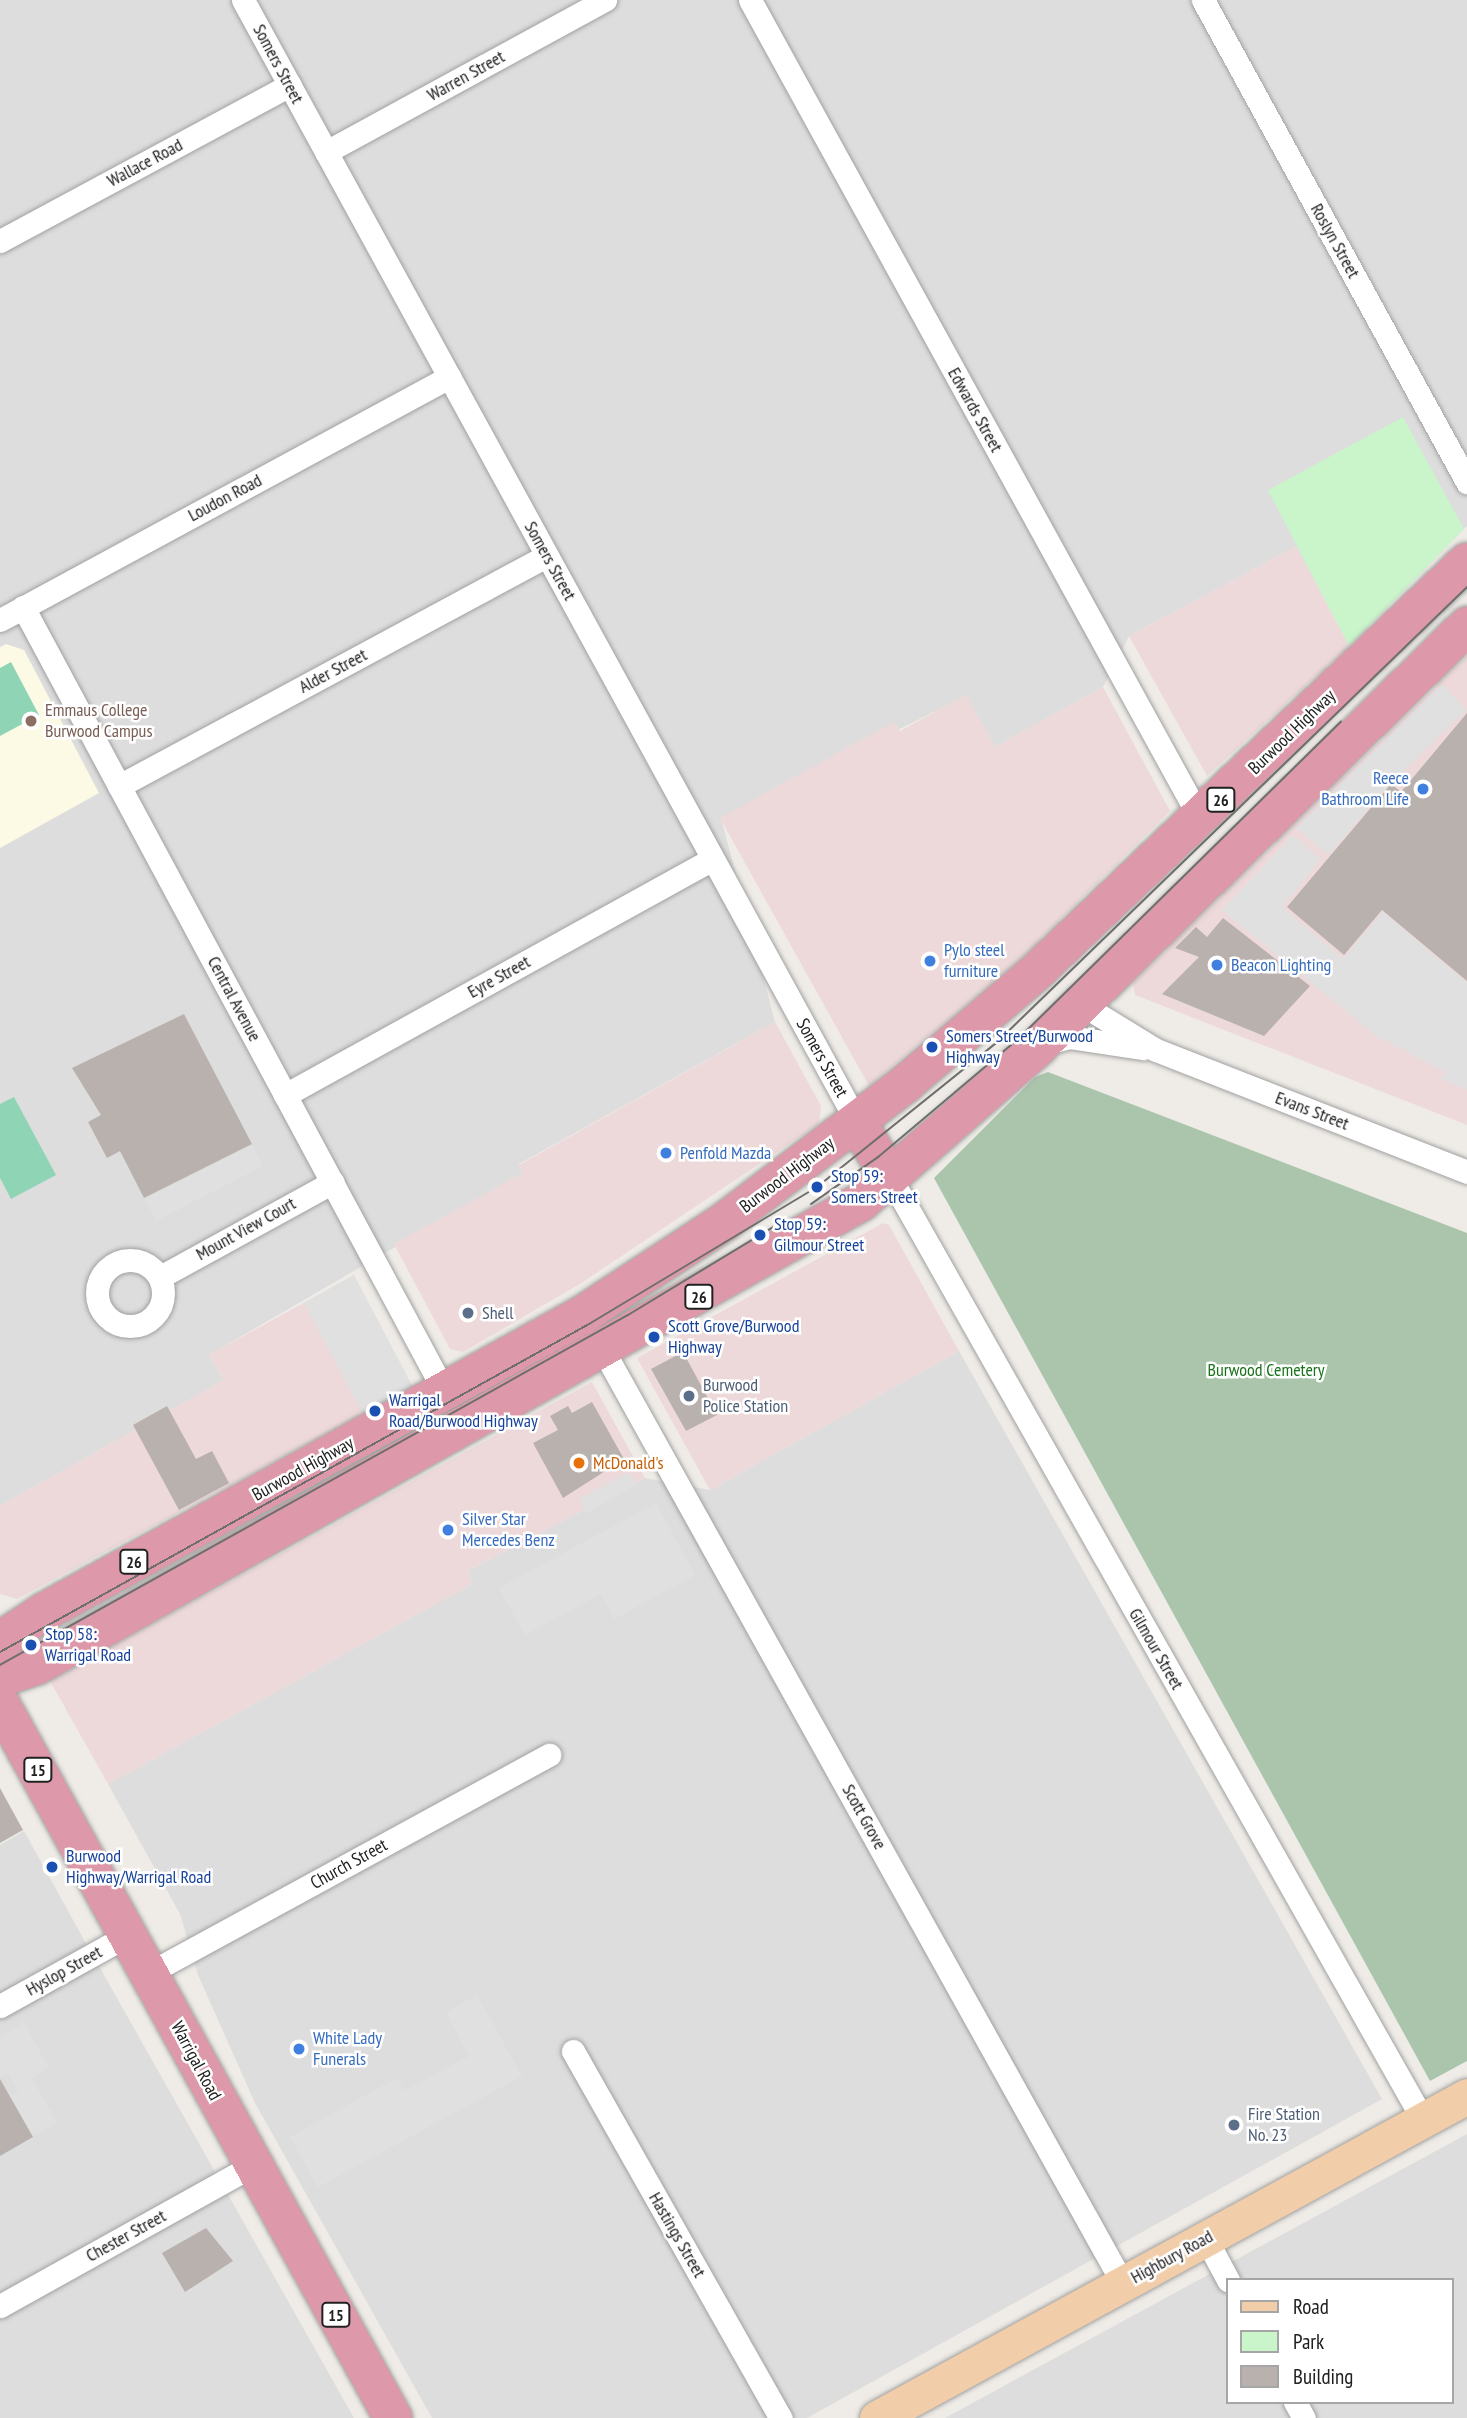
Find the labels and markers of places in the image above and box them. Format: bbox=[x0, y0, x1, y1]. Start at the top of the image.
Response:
place label: Emmaus College Burwood Campus bbox=[45, 700, 152, 742]
marker: Emmaus College Burwood Campus bbox=[23, 713, 39, 729]
place label: Reece Bathroom Life bbox=[1321, 768, 1409, 810]
marker: Reece Bathroom Life bbox=[1415, 781, 1431, 797]
place label: Pylo steel furniture bbox=[944, 940, 1004, 982]
marker: Pylo steel furniture bbox=[922, 953, 938, 969]
place label: Beacon Lighting bbox=[1231, 954, 1331, 976]
marker: Beacon Lighting bbox=[1209, 957, 1225, 973]
place label: Somers Street/Burwood Highway bbox=[946, 1026, 1093, 1068]
marker: Somers Street/Burwood Highway bbox=[924, 1039, 940, 1055]
place label: Penfold Mazda bbox=[680, 1142, 771, 1164]
marker: Penfold Mazda bbox=[658, 1145, 674, 1161]
place label: Stop 59: Somers Street bbox=[831, 1166, 918, 1208]
marker: Stop 59: Somers Street bbox=[809, 1179, 825, 1195]
place label: Stop 59: Gilmour Street bbox=[774, 1214, 864, 1256]
marker: Stop 59: Gilmour Street bbox=[752, 1227, 768, 1243]
place label: Shell bbox=[482, 1302, 513, 1324]
marker: Shell bbox=[460, 1305, 476, 1321]
place label: Scott Grove/Burwood Highway bbox=[668, 1316, 799, 1358]
marker: Scott Grove/Burwood Highway bbox=[646, 1329, 662, 1345]
place label: Burwood Police Station bbox=[703, 1375, 788, 1418]
marker: Burwood Police Station bbox=[681, 1388, 697, 1404]
place label: Warrigal Road/Burwood Highway bbox=[389, 1390, 538, 1432]
marker: Warrigal Road/Burwood Highway bbox=[367, 1403, 383, 1419]
place label: McDonald's bbox=[593, 1452, 664, 1474]
marker: McDonald's bbox=[571, 1455, 587, 1471]
place label: Silver Star Mercedes Benz bbox=[462, 1509, 555, 1552]
marker: Silver Star Mercedes Benz bbox=[440, 1522, 456, 1538]
place label: Stop 58: Warrigal Road bbox=[45, 1624, 131, 1666]
marker: Stop 58: Warrigal Road bbox=[23, 1637, 39, 1653]
place label: Burwood Highway/Warrigal Road bbox=[66, 1846, 211, 1888]
marker: Burwood Highway/Warrigal Road bbox=[44, 1859, 60, 1875]
place label: White Lady Funerals bbox=[313, 2028, 382, 2070]
marker: White Lady Funerals bbox=[291, 2041, 307, 2057]
place label: Fire Station No. 23 bbox=[1248, 2104, 1320, 2146]
marker: Fire Station No. 23 bbox=[1226, 2117, 1242, 2133]

